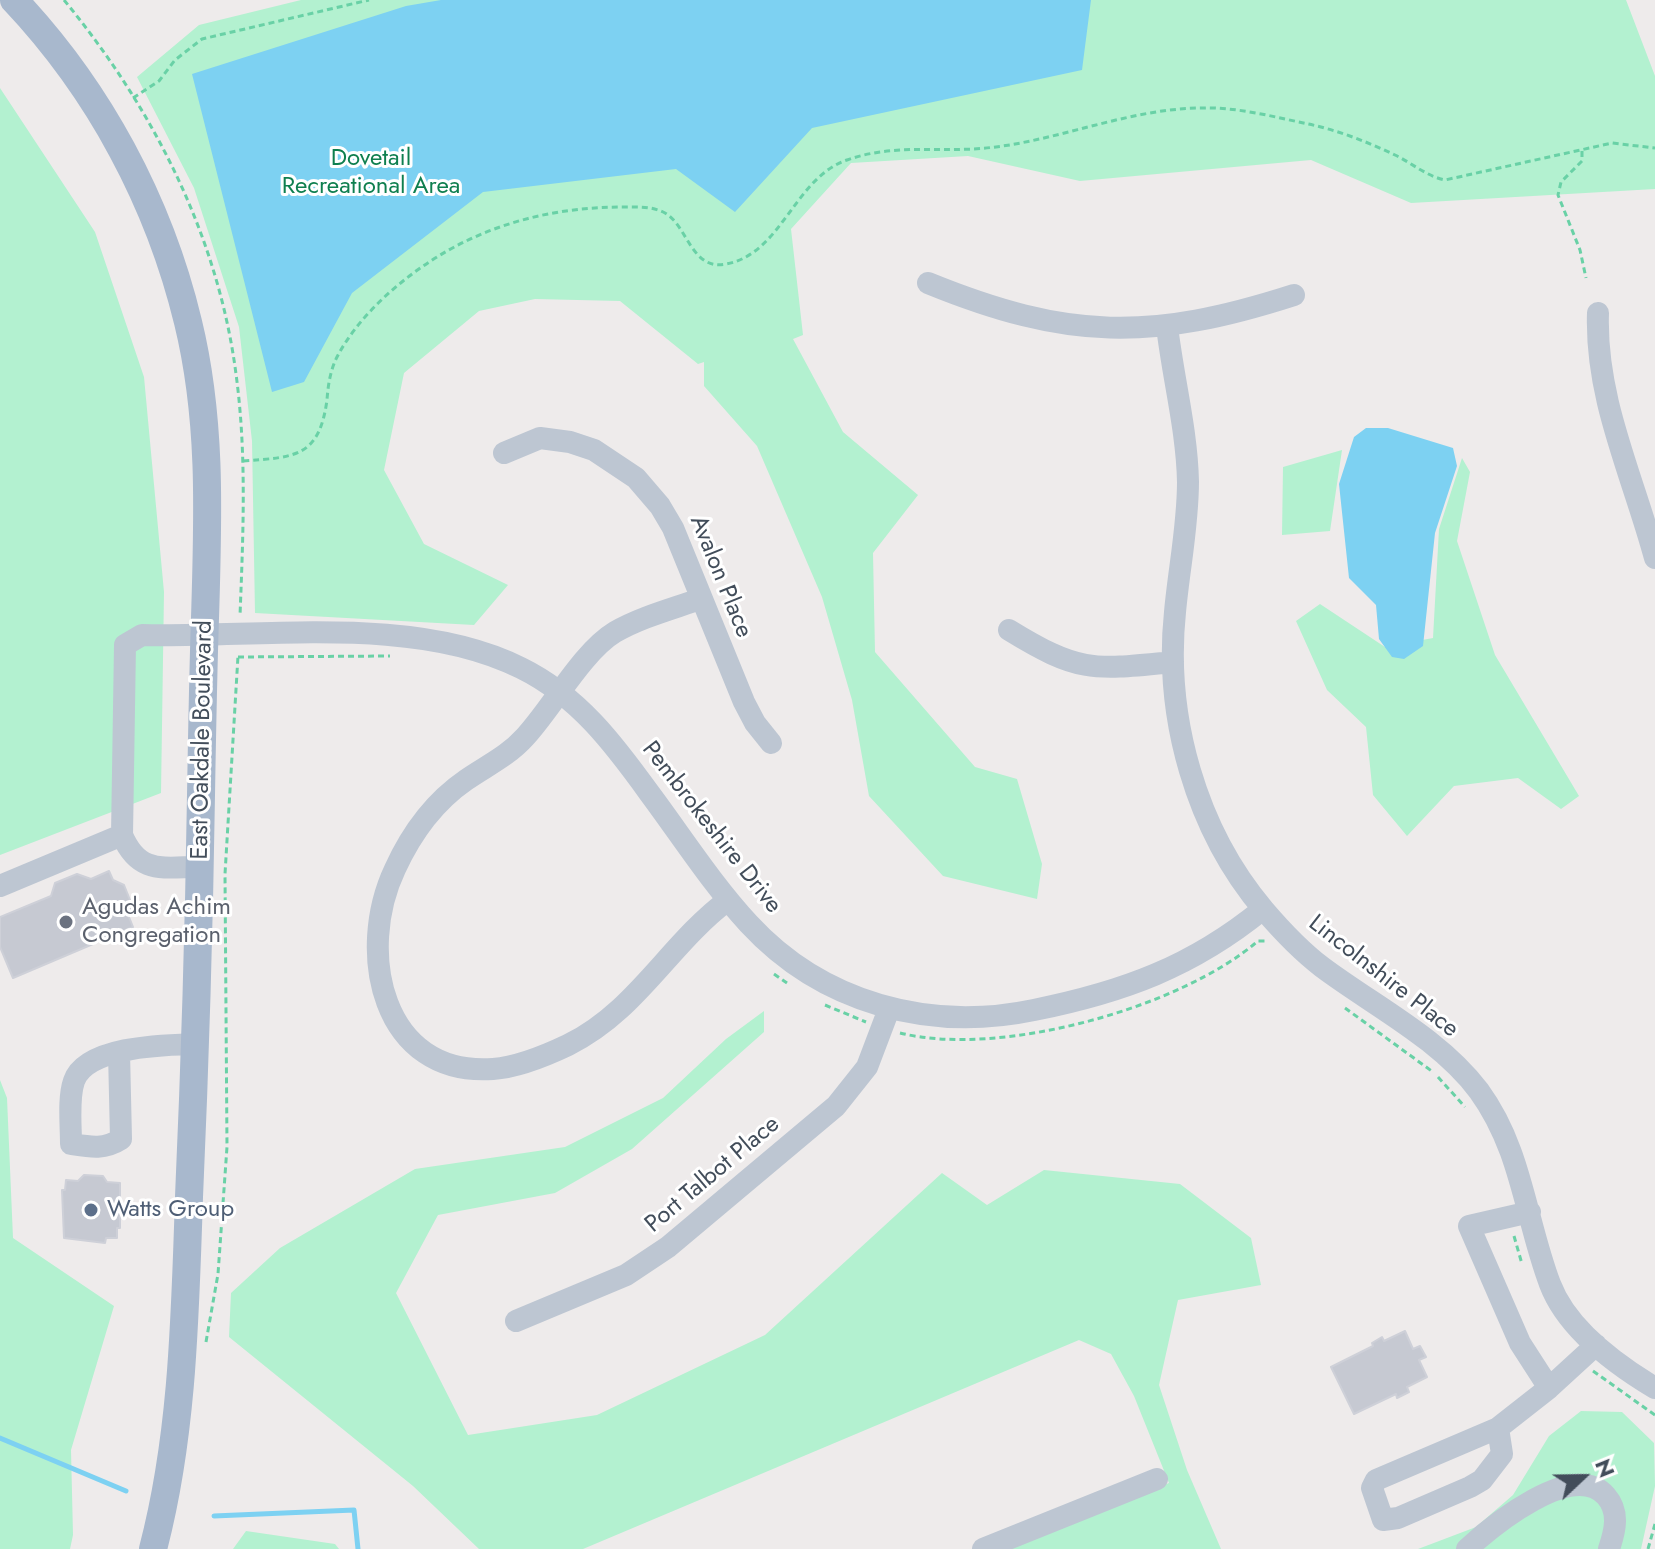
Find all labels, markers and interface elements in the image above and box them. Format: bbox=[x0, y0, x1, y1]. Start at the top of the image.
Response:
park label: Dovetail Recreational Area bbox=[282, 145, 460, 201]
street label: Avalon Place bbox=[682, 512, 758, 642]
street label: East Oakdale Boulevard bbox=[187, 620, 219, 860]
street label: Pembrokeshire Drive bbox=[635, 736, 787, 920]
place label: Agudas Achim Congregation bbox=[82, 894, 231, 950]
street label: Lincolnshire Place bbox=[1302, 910, 1464, 1044]
marker: Agudas Achim Congregation bbox=[57, 913, 75, 931]
street label: Port Talbot Place bbox=[640, 1111, 786, 1239]
place label: Watts Group bbox=[107, 1196, 234, 1224]
marker: Watts Group bbox=[82, 1201, 100, 1219]
north arrow bbox=[1543, 1437, 1623, 1517]
text: N bbox=[1587, 1454, 1623, 1482]

